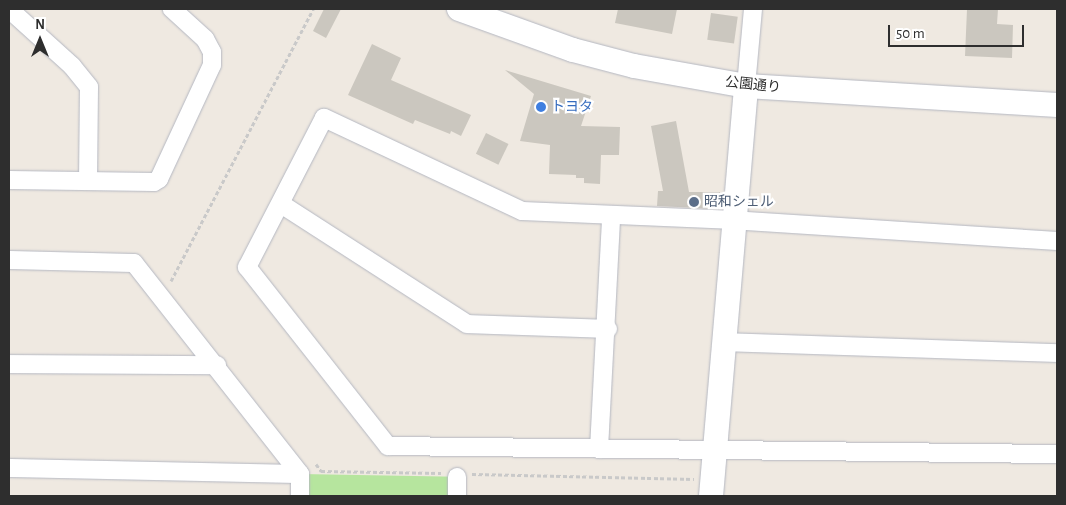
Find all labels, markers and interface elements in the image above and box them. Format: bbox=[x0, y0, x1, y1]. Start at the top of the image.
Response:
north arrow bbox=[15, 15, 65, 65]
scale bar bbox=[891, 15, 1027, 47]
text: N bbox=[35, 18, 45, 32]
text: 50 m bbox=[896, 26, 925, 41]
street label: 公園通り bbox=[724, 74, 782, 96]
place label: トヨタ bbox=[551, 99, 593, 115]
marker: トヨタ bbox=[535, 101, 547, 113]
place label: 昭和シェル bbox=[704, 194, 774, 210]
marker: 昭和シェル bbox=[688, 196, 700, 208]

